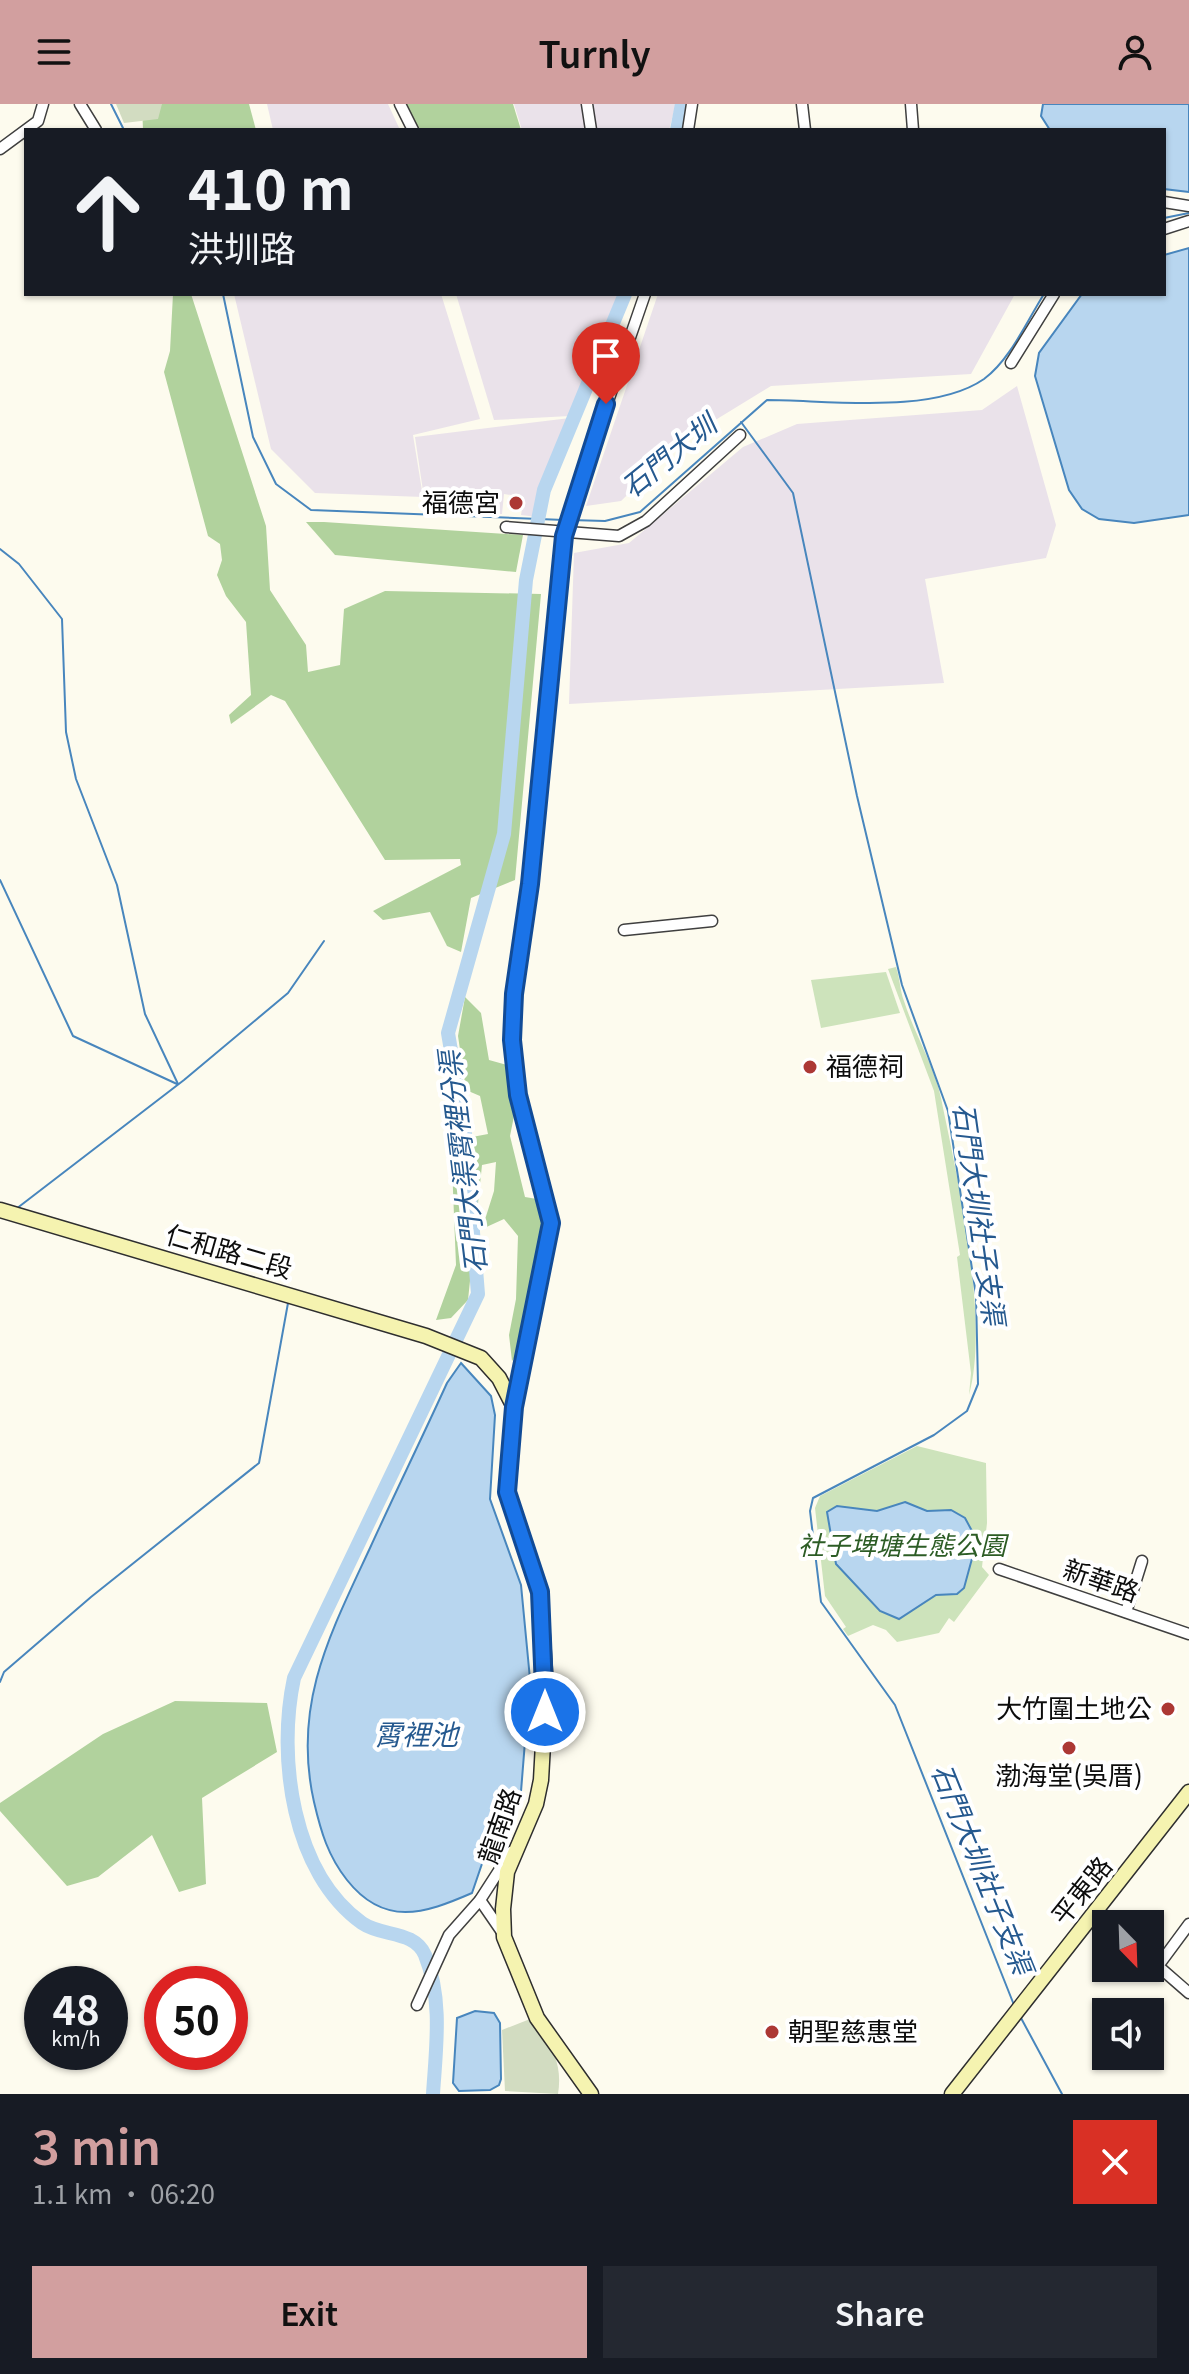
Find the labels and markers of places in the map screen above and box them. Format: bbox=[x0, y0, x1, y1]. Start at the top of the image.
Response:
pin bbox=[572, 322, 640, 404]
place label: 福德宮 bbox=[422, 482, 500, 519]
marker: 福德宮 bbox=[507, 494, 525, 512]
place label: 福德祠 bbox=[826, 1046, 904, 1083]
marker: 福德祠 bbox=[801, 1058, 819, 1076]
place label: 大竹圍土地公 bbox=[996, 1688, 1152, 1725]
marker: 大竹圍土地公 bbox=[1159, 1700, 1177, 1718]
marker: 渤海堂(吳厝) bbox=[1060, 1739, 1078, 1757]
place label: 渤海堂(吳厝) bbox=[995, 1755, 1143, 1792]
place label: 朝聖慈惠堂 bbox=[788, 2011, 918, 2048]
marker: 朝聖慈惠堂 bbox=[763, 2023, 781, 2041]

